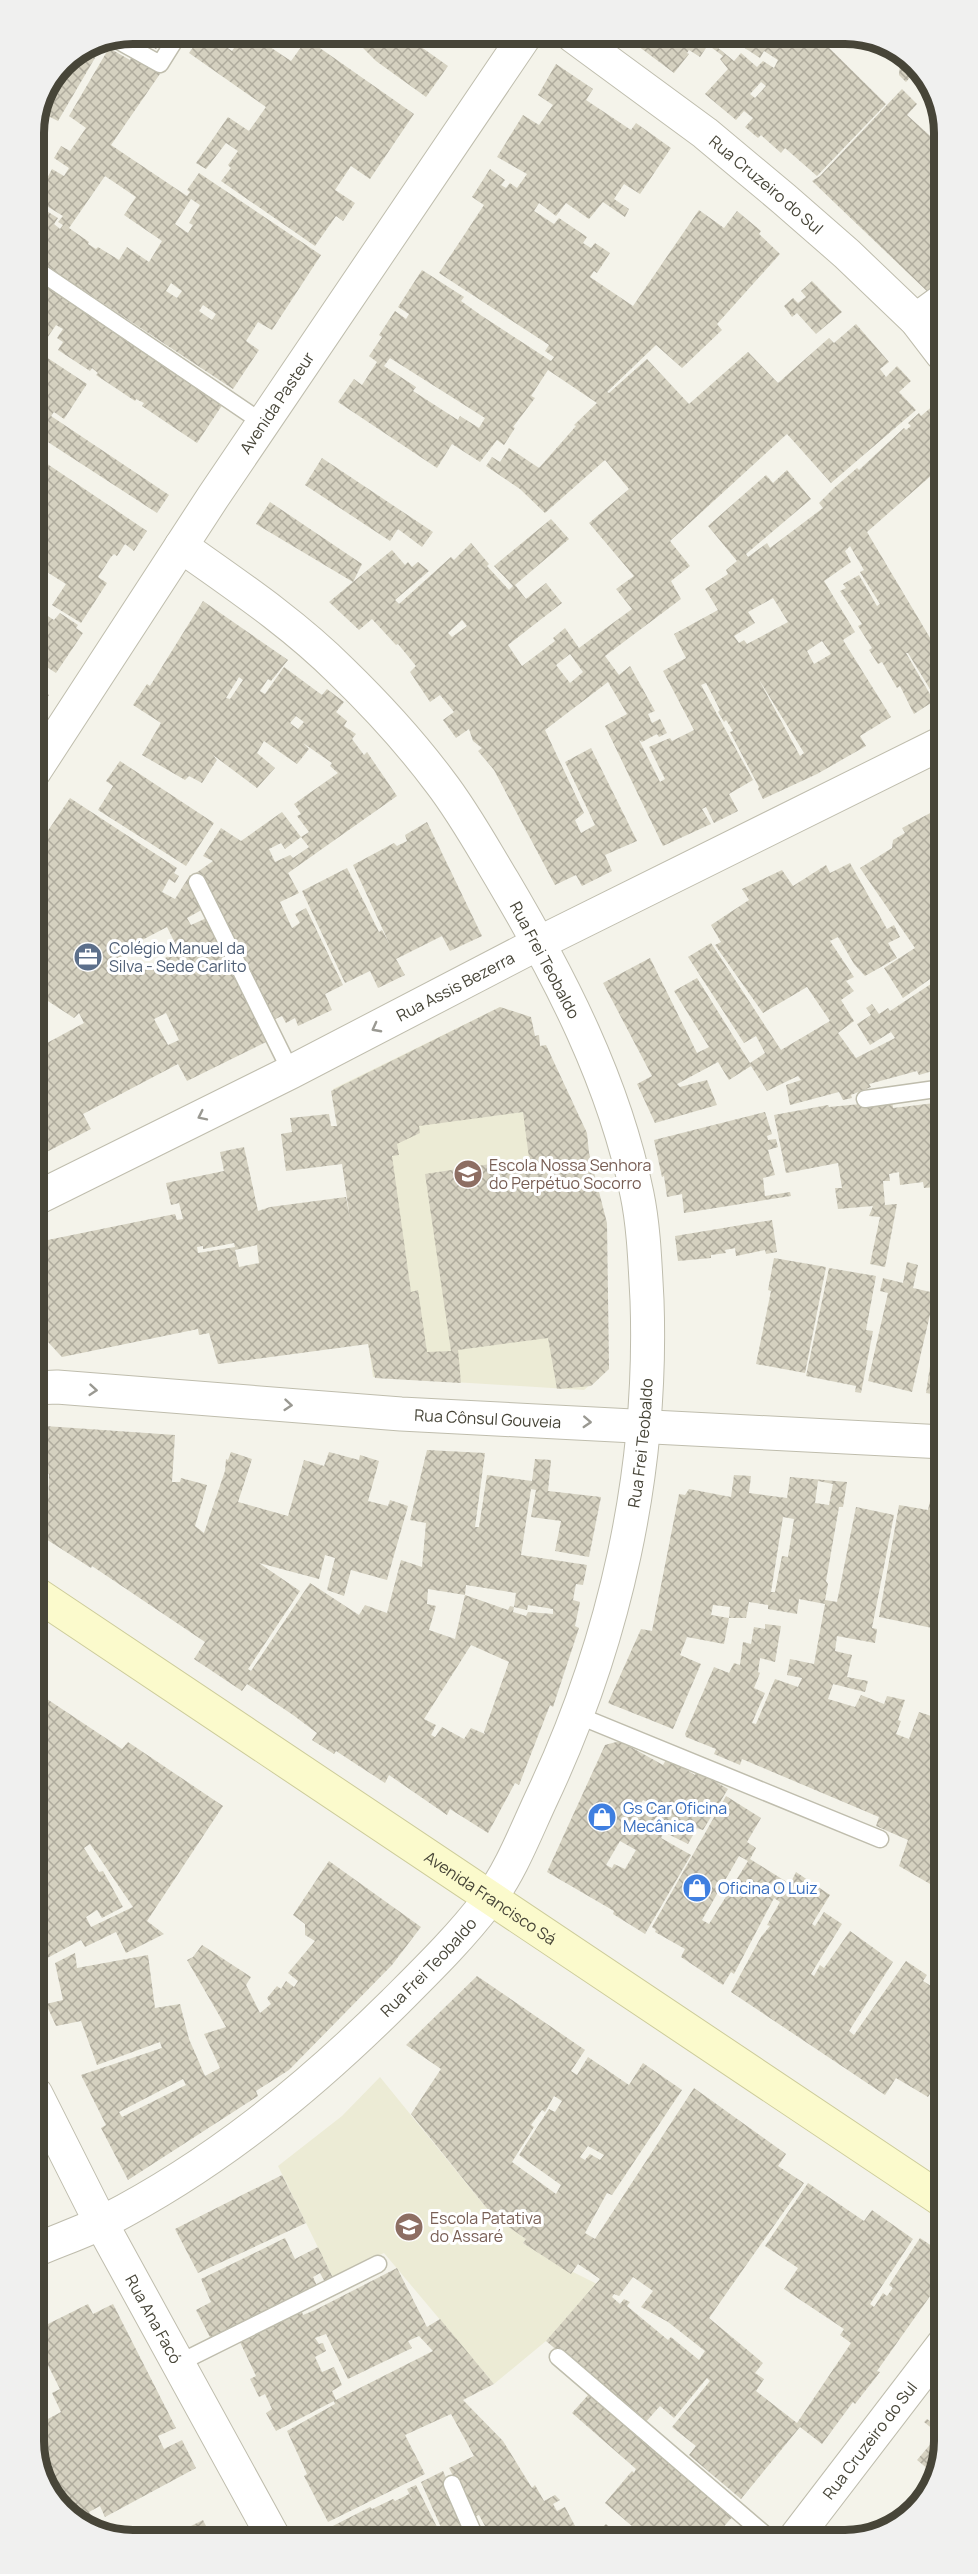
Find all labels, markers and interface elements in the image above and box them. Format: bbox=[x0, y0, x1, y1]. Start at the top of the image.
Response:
street label: Rua Cruzeiro do Sul bbox=[705, 130, 828, 239]
street label: Avenida Pasteur bbox=[234, 347, 319, 458]
street label: Rua Frei Teobaldo bbox=[505, 898, 585, 1022]
place label: Colégio Manuel da Silva - Sede Carlito bbox=[109, 937, 246, 977]
office icon: Colégio Manuel da Silva - Sede Carlito bbox=[72, 941, 104, 973]
street label: Rua Assis Bezerra bbox=[392, 947, 518, 1026]
one-way arrow bbox=[372, 1021, 382, 1032]
one-way arrow bbox=[198, 1109, 208, 1120]
place label: Escola Nossa Senhora do Perpétuo Socorro bbox=[489, 1154, 651, 1194]
school or university icon: Escola Nossa Senhora do Perpétuo Socorro bbox=[452, 1158, 484, 1190]
street label: Rua Frei Teobaldo bbox=[622, 1378, 658, 1509]
one-way arrow bbox=[89, 1383, 98, 1396]
one-way arrow bbox=[283, 1398, 292, 1411]
street label: Rua Cônsul Gouveia bbox=[414, 1404, 562, 1433]
one-way arrow bbox=[583, 1416, 592, 1429]
place label: Gs Car Oficina Mecânica bbox=[623, 1797, 727, 1837]
shop icon: Gs Car Oficina Mecânica bbox=[586, 1801, 618, 1833]
street label: Avenida Francisco Sá bbox=[420, 1846, 561, 1950]
shop icon: Oficina O Luiz bbox=[681, 1872, 713, 1904]
place label: Oficina O Luiz bbox=[718, 1877, 818, 1899]
street label: Rua Frei Teobaldo bbox=[375, 1913, 481, 2022]
place label: Escola Patativa do Assaré bbox=[430, 2207, 542, 2247]
school or university icon: Escola Patativa do Assaré bbox=[393, 2211, 425, 2243]
street label: Rua Ana Facó bbox=[120, 2271, 187, 2367]
street label: Rua Cruzeiro do Sul bbox=[818, 2377, 922, 2504]

